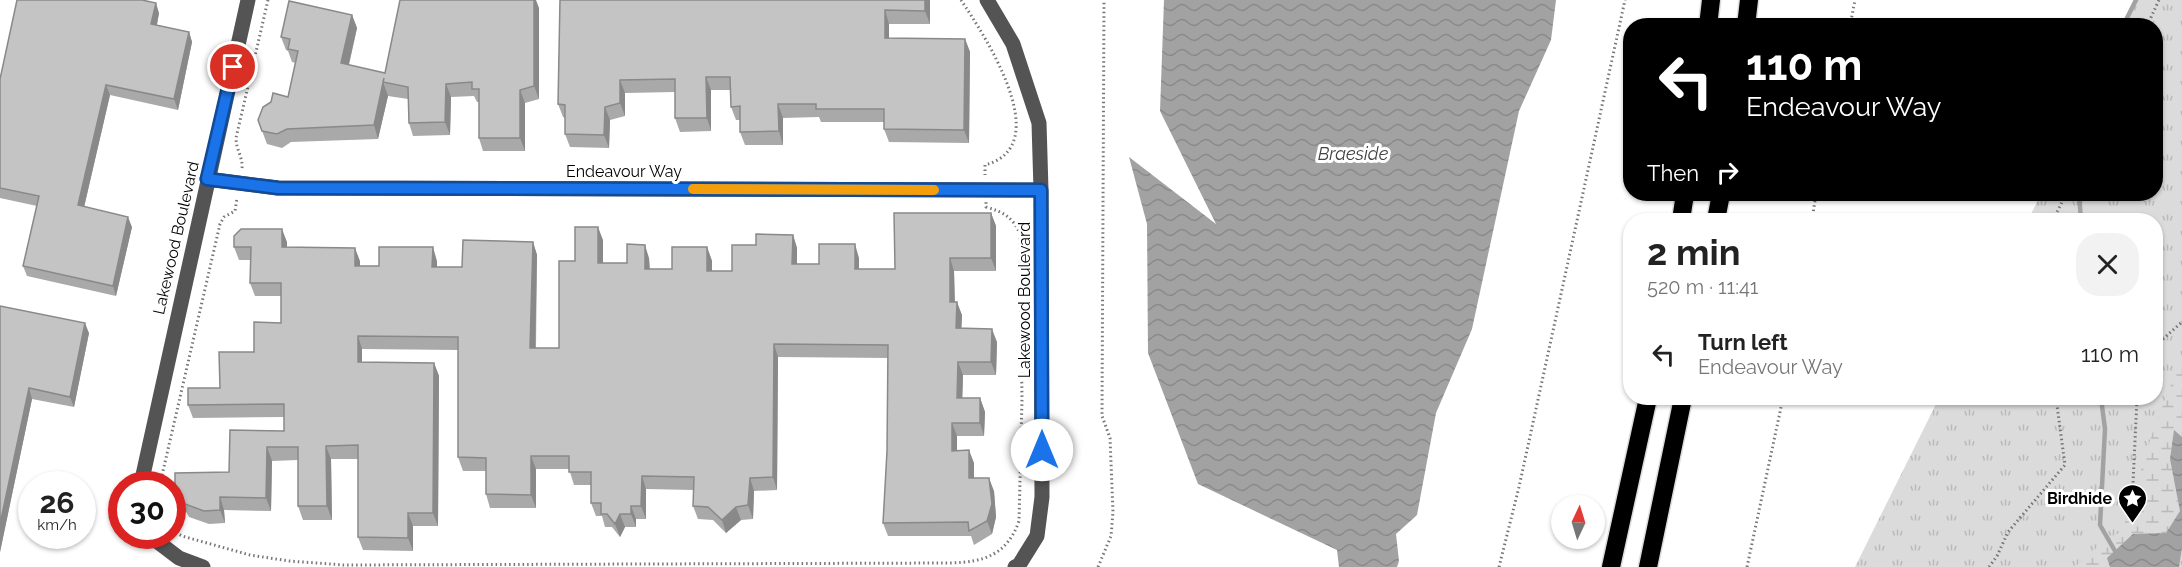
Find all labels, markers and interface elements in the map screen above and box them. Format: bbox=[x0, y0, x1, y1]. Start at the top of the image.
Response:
pin bbox=[207, 41, 258, 92]
text: 110 m bbox=[1746, 41, 1862, 90]
icon: left bbox=[1647, 42, 1725, 120]
icon: arrive bbox=[216, 50, 249, 83]
text: Endeavour Way bbox=[1746, 91, 1942, 122]
water label: Braeside bbox=[1318, 143, 1389, 164]
icon: right bbox=[1711, 156, 1744, 189]
street label: Lakewood Boulevard bbox=[149, 160, 203, 316]
text: Then bbox=[1647, 160, 1699, 186]
street label: Endeavour Way bbox=[566, 162, 682, 181]
street label: Lakewood Boulevard bbox=[1015, 222, 1034, 378]
text: 2 min bbox=[1647, 231, 1740, 273]
button: close bbox=[2076, 233, 2139, 296]
text: 520 m · 11:41 bbox=[1647, 275, 1758, 299]
text: Turn left bbox=[1698, 329, 1788, 355]
icon: left bbox=[1647, 338, 1680, 371]
text: 110 m bbox=[2081, 341, 2139, 367]
text: Endeavour Way bbox=[1698, 355, 1843, 379]
position arrow bbox=[1010, 418, 1074, 482]
speed limit sign: 30 bbox=[108, 471, 186, 549]
place icon: Birdhide bbox=[2117, 482, 2149, 524]
text: 26 bbox=[39, 485, 75, 520]
place label: Birdhide bbox=[2047, 489, 2112, 508]
north arrow bbox=[1551, 495, 1605, 549]
map controls bbox=[1551, 495, 1605, 549]
text: km/h bbox=[37, 516, 77, 534]

